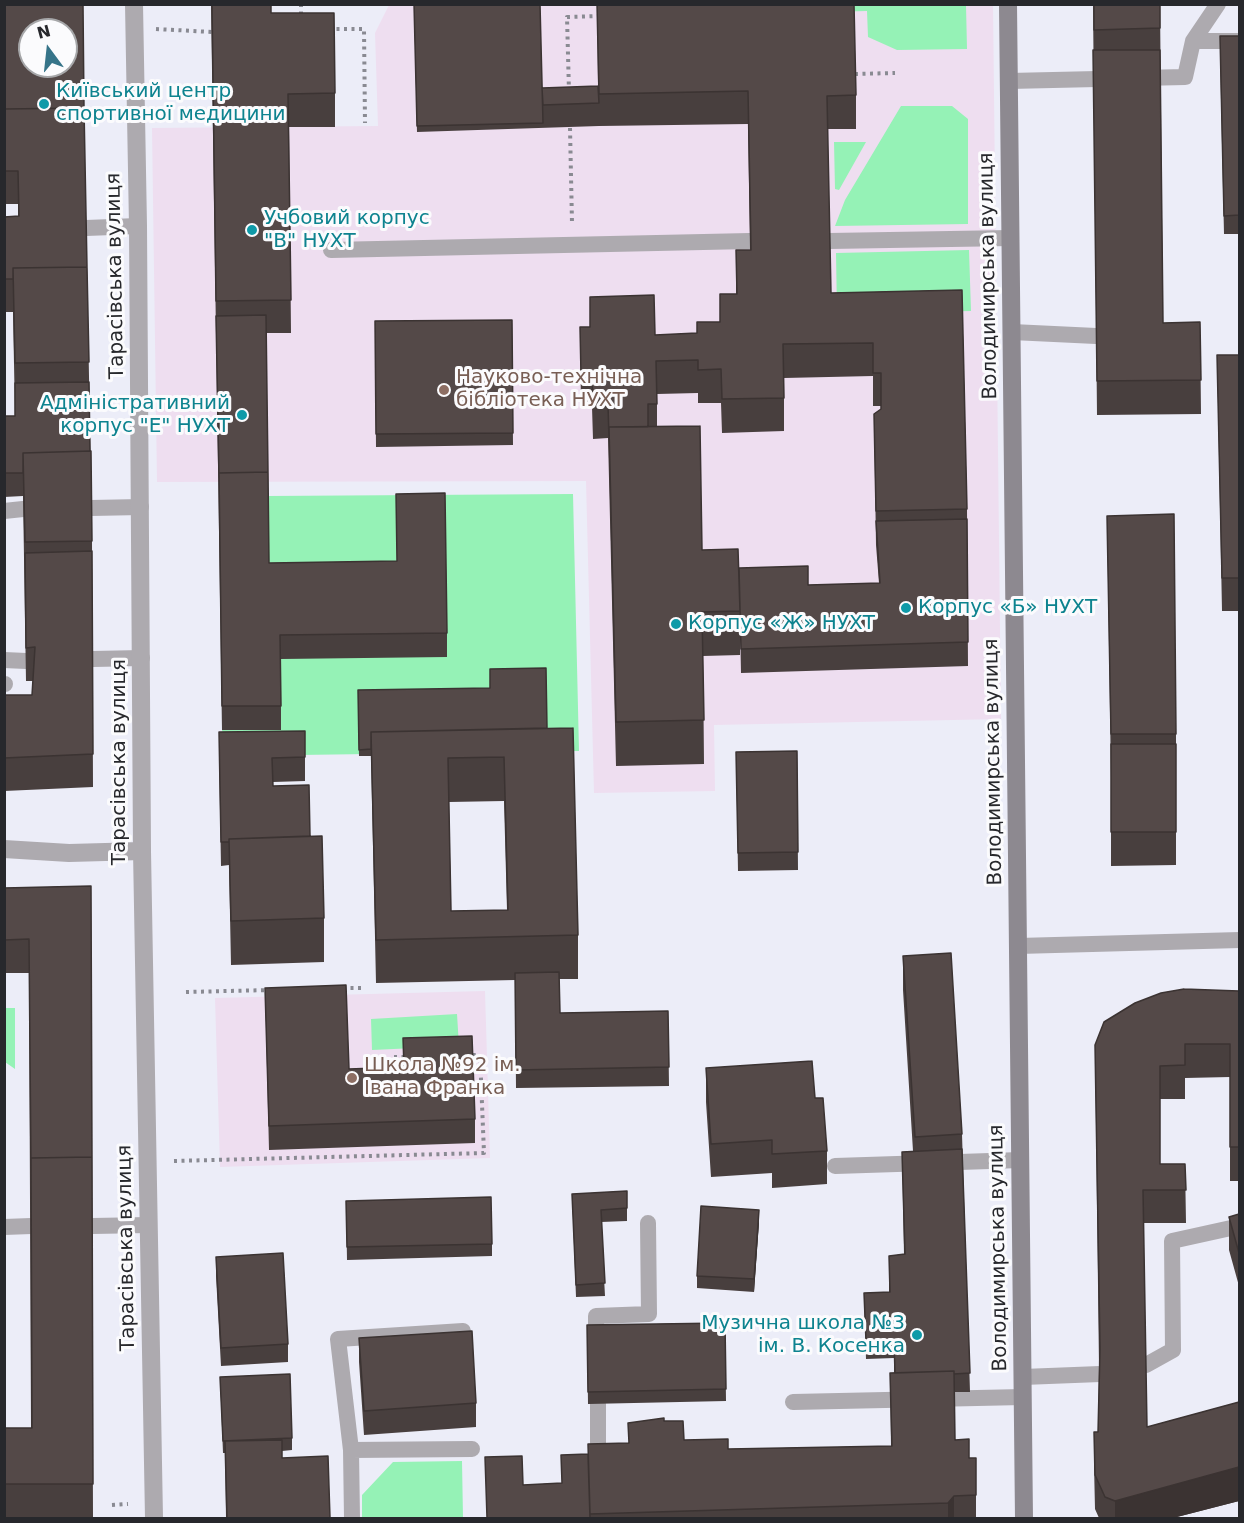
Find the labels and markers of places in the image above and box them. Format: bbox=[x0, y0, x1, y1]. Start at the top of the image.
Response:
place label: Київський центр спортивної медицини bbox=[56, 80, 286, 127]
marker: Київський центр спортивної медицини bbox=[37, 97, 51, 111]
place label: Учбовий корпус "В" НУХТ bbox=[264, 207, 430, 254]
marker: Учбовий корпус "В" НУХТ bbox=[245, 223, 259, 237]
place label: Науково-технічна бібліотека НУХТ bbox=[456, 366, 642, 413]
marker: Науково-технічна бібліотека НУХТ bbox=[437, 383, 451, 397]
place label: Адміністративний корпус "Е" НУХТ bbox=[40, 392, 230, 439]
marker: Адміністративний корпус "Е" НУХТ bbox=[235, 408, 249, 422]
place label: Корпус «Б» НУХТ bbox=[918, 596, 1097, 620]
marker: Корпус «Б» НУХТ bbox=[899, 601, 913, 615]
place label: Корпус «Ж» НУХТ bbox=[688, 612, 875, 636]
marker: Корпус «Ж» НУХТ bbox=[669, 617, 683, 631]
place label: Школа №92 ім. Івана Франка bbox=[364, 1054, 521, 1101]
marker: Школа №92 ім. Івана Франка bbox=[345, 1071, 359, 1085]
place label: Музична школа №3 ім. В. Косенка bbox=[701, 1312, 905, 1359]
marker: Музична школа №3 ім. В. Косенка bbox=[910, 1328, 924, 1342]

